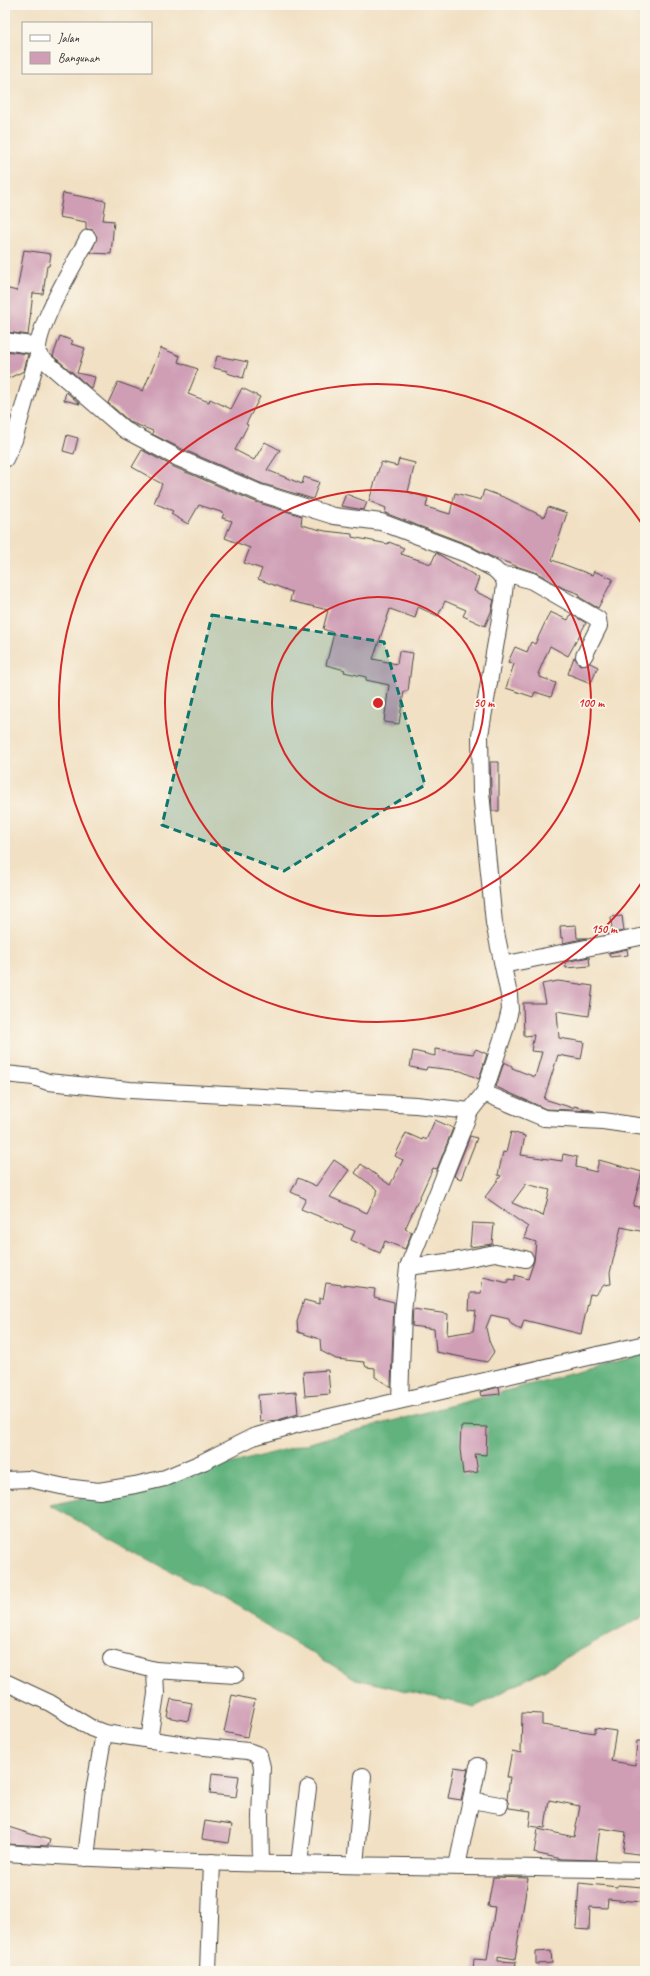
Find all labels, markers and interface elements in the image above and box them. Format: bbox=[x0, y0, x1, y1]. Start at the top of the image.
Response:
legend bbox=[22, 22, 152, 74]
text: Jalan bbox=[57, 30, 80, 46]
text: Bangunan bbox=[58, 50, 100, 66]
text: 50 m bbox=[474, 695, 495, 711]
text: 100 m bbox=[578, 695, 605, 711]
centre of rings bbox=[371, 696, 385, 710]
text: 150 m bbox=[591, 921, 618, 937]

